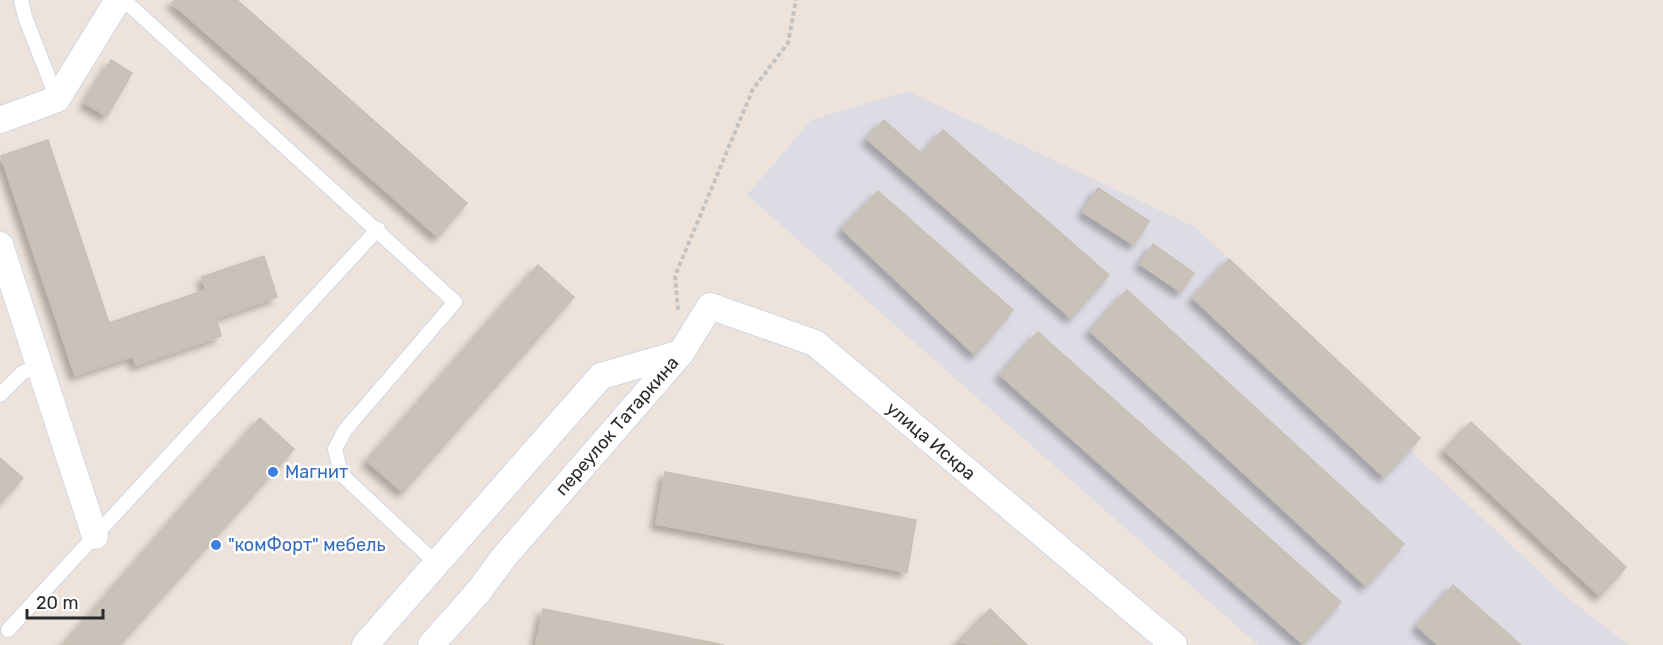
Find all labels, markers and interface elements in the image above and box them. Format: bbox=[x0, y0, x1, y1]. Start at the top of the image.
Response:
street label: переулок Татаркина bbox=[551, 352, 683, 500]
street label: улица Искра bbox=[882, 397, 980, 485]
place label: Магнит bbox=[285, 461, 348, 483]
marker: Магнит bbox=[266, 465, 280, 479]
place label: "комФорт" мебель bbox=[228, 534, 386, 556]
marker: "комФорт" мебель bbox=[209, 538, 223, 552]
scale bar bbox=[27, 582, 104, 620]
text: 20 m bbox=[36, 592, 78, 614]

